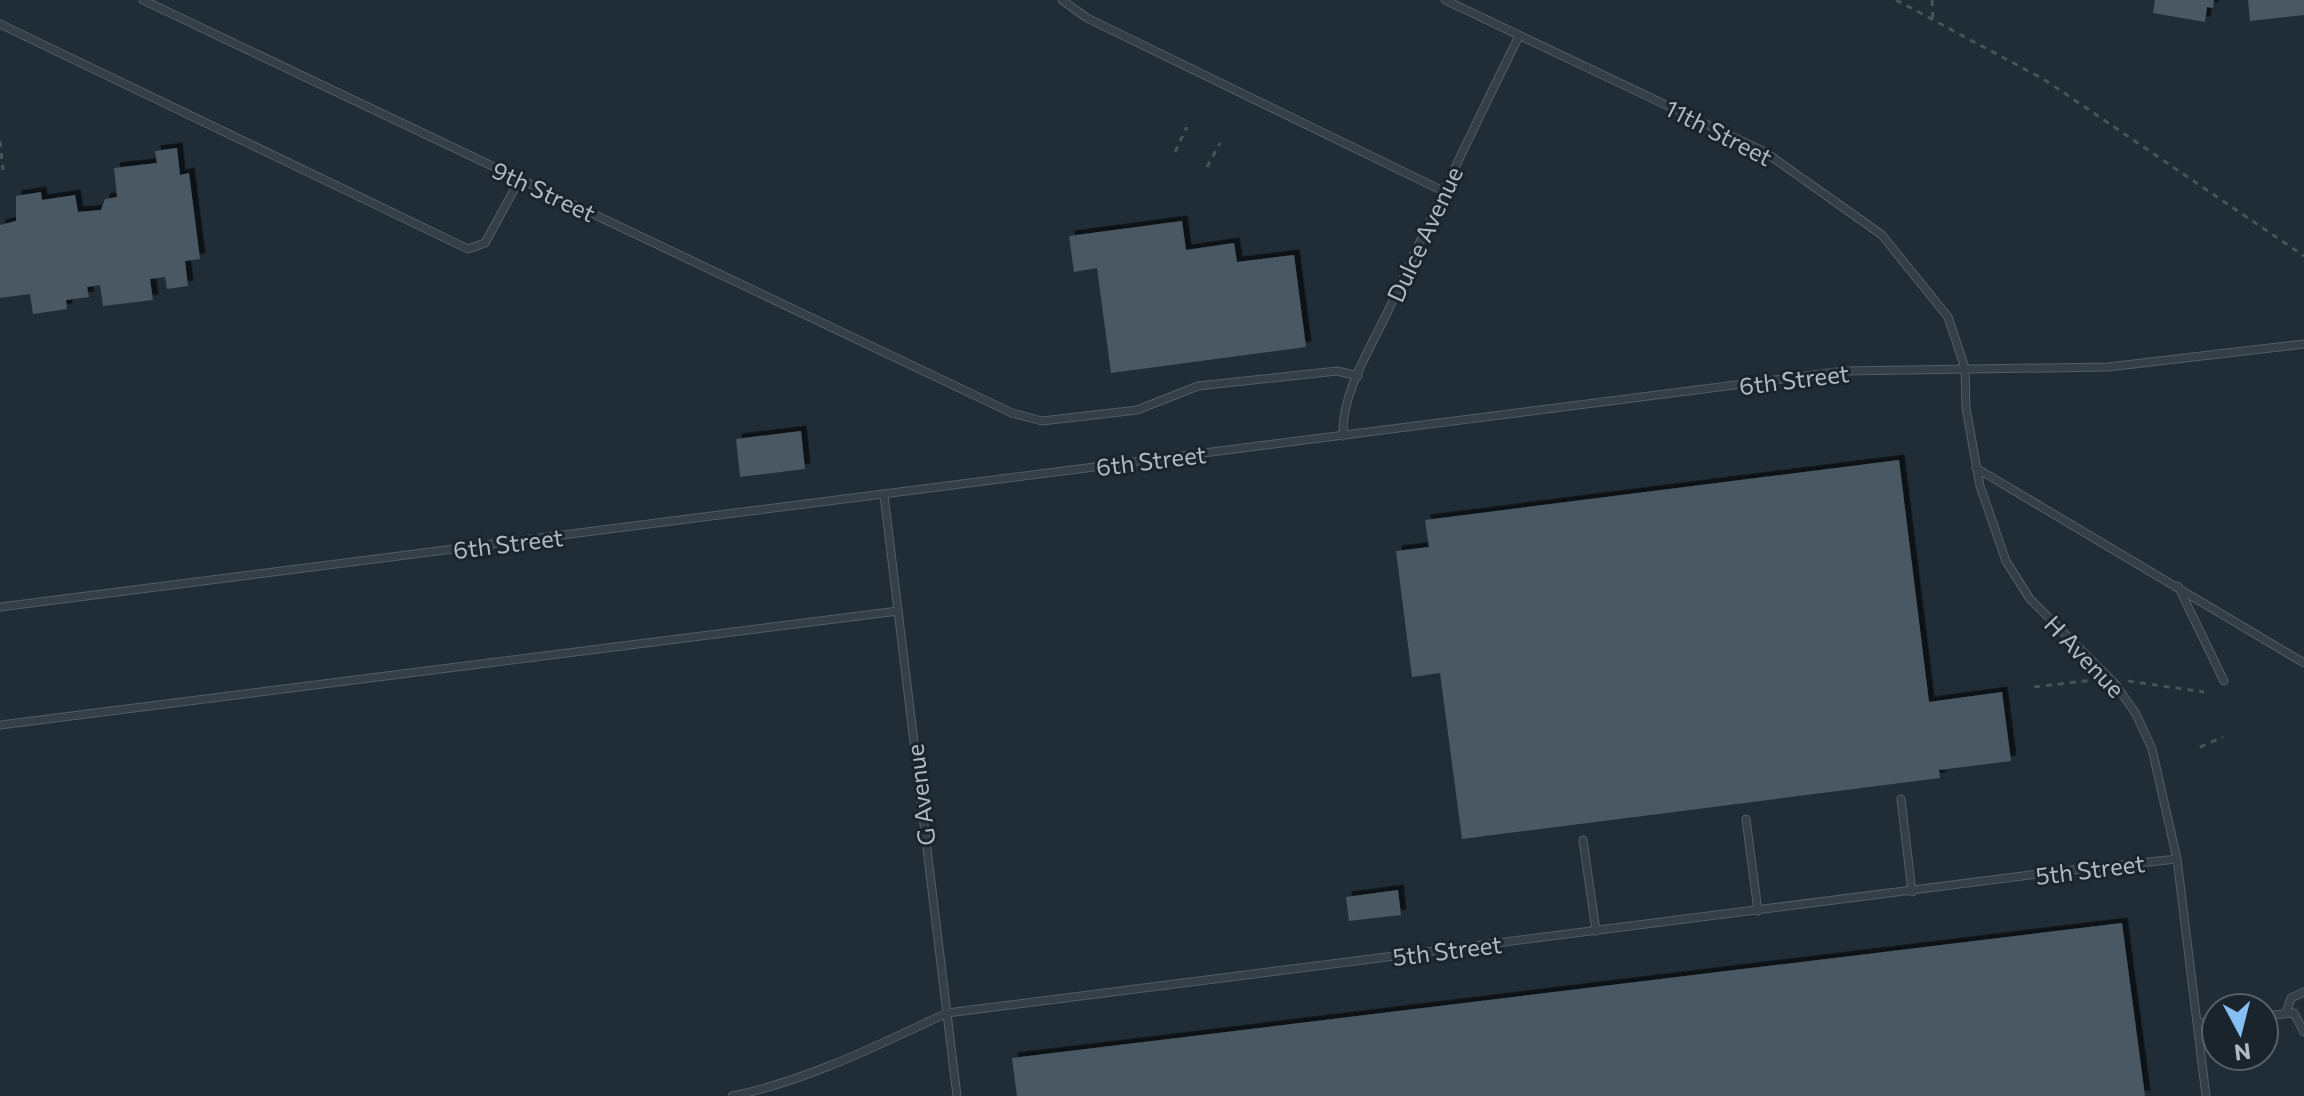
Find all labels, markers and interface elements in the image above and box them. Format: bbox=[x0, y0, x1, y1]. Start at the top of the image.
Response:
street label: 11th Street bbox=[1660, 93, 1778, 171]
street label: 9th Street bbox=[488, 154, 600, 228]
street label: Dulce Avenue bbox=[1380, 162, 1468, 306]
street label: 6th Street bbox=[1737, 358, 1851, 400]
street label: 6th Street bbox=[1094, 439, 1208, 481]
street label: 6th Street bbox=[451, 522, 565, 564]
street label: H Avenue bbox=[2039, 609, 2131, 703]
street label: G Avenue bbox=[899, 743, 941, 847]
street label: 5th Street bbox=[2034, 848, 2146, 890]
street label: 5th Street bbox=[1391, 929, 1503, 971]
north arrow bbox=[2200, 992, 2280, 1072]
text: N bbox=[2233, 1038, 2252, 1067]

